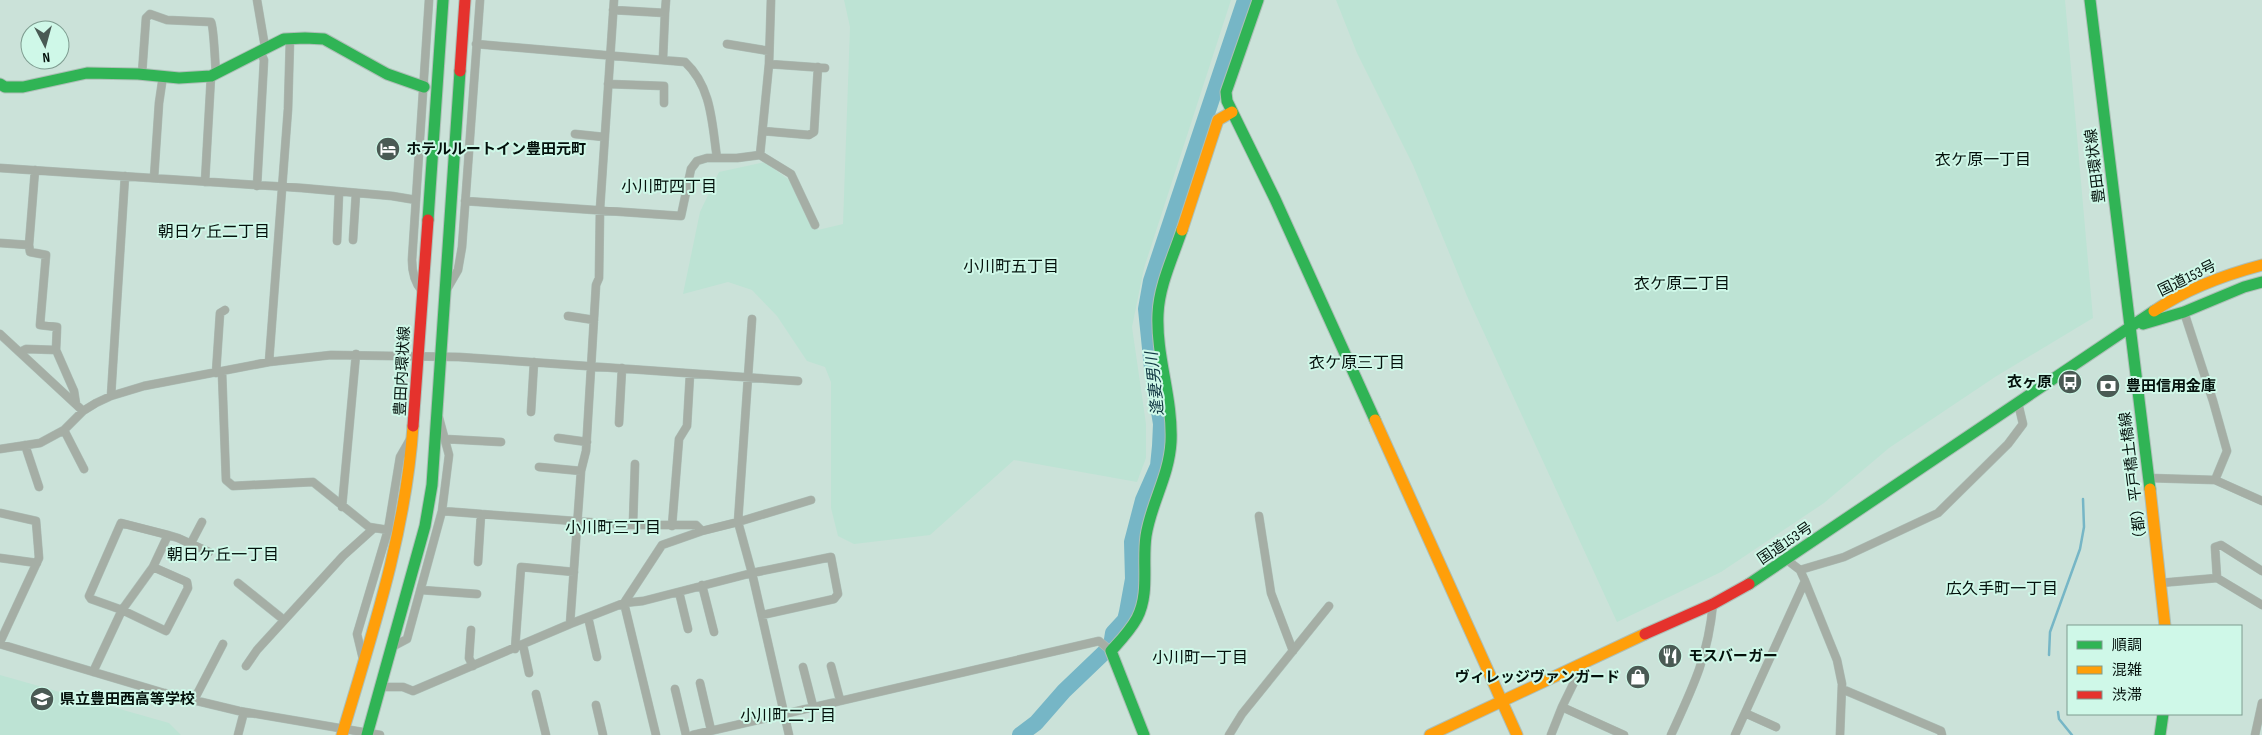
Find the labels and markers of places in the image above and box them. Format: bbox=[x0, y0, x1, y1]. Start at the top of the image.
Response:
hotel icon: ホテルルートイン豊田元町 bbox=[375, 136, 401, 162]
place label: ホテルルートイン豊田元町 bbox=[406, 140, 586, 159]
bus stop icon: 衣ヶ原 bbox=[2057, 369, 2083, 395]
place label: 衣ヶ原 bbox=[2007, 373, 2052, 392]
bank icon: 豊田信用金庫 bbox=[2095, 373, 2121, 399]
place label: 豊田信用金庫 bbox=[2126, 377, 2216, 396]
restaurant icon: モスバーガー bbox=[1657, 643, 1683, 669]
place label: モスバーガー bbox=[1688, 647, 1778, 666]
shop icon: ヴィレッジヴァンガード bbox=[1625, 664, 1651, 690]
place label: ヴィレッジヴァンガード bbox=[1455, 668, 1620, 687]
school or university icon: 県立豊田西高等学校 bbox=[29, 686, 55, 712]
place label: 県立豊田西高等学校 bbox=[60, 690, 195, 709]

